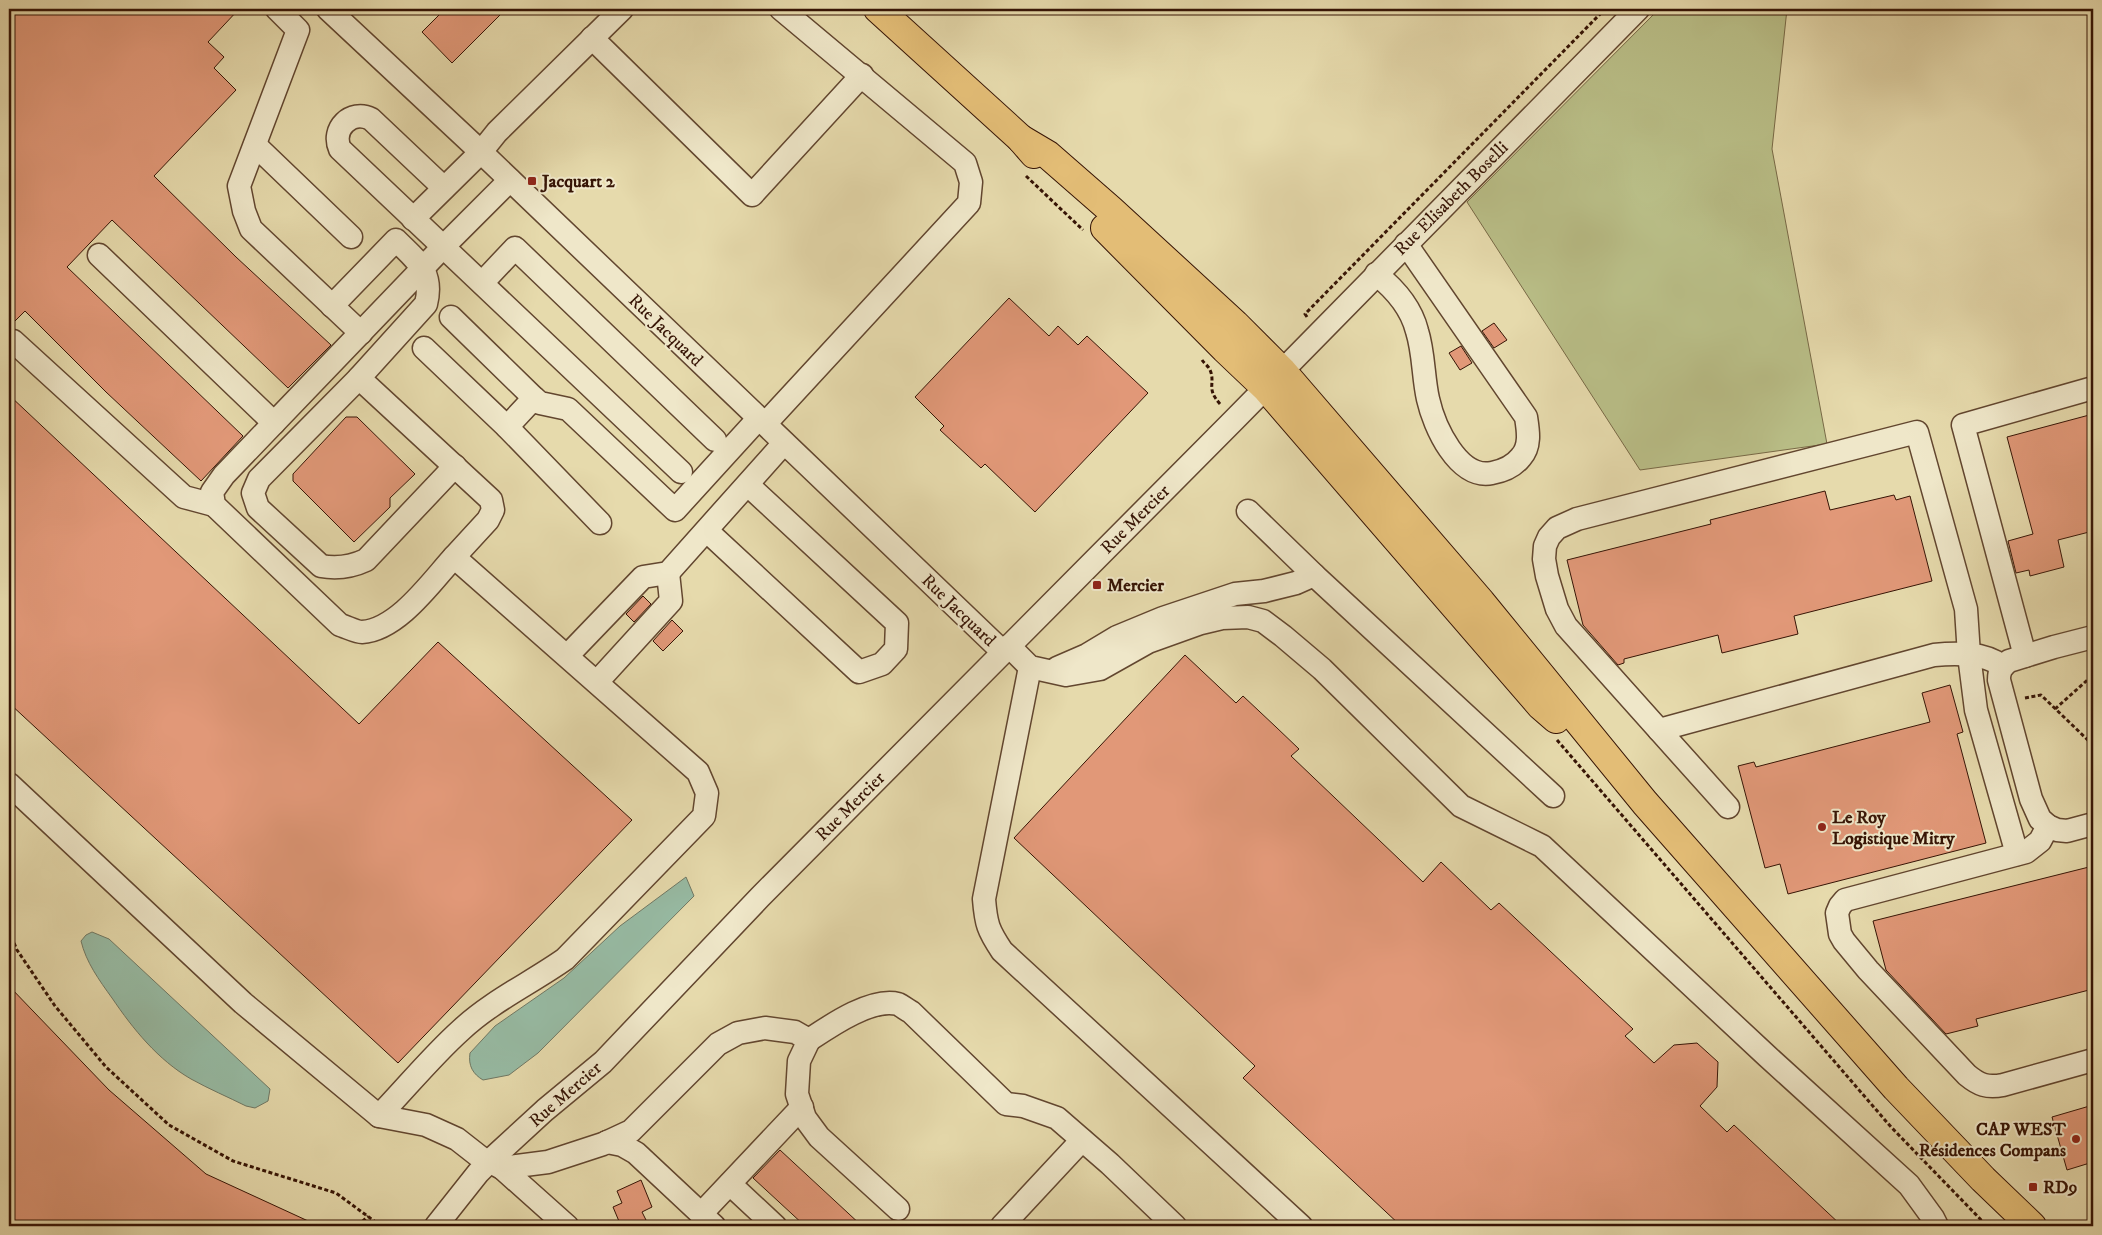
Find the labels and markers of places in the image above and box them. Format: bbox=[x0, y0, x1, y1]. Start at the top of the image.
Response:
place label: Jacquart 2 bbox=[540, 171, 616, 193]
marker: Jacquart 2 bbox=[526, 175, 538, 187]
place label: Mercier bbox=[1107, 575, 1164, 597]
marker: Mercier bbox=[1091, 579, 1103, 591]
place label: Le Roy Logistique Mitry bbox=[1832, 807, 1955, 850]
marker: Le Roy Logistique Mitry bbox=[1816, 821, 1828, 833]
place label: CAP WEST Résidences Compans bbox=[1919, 1119, 2066, 1162]
marker: CAP WEST Résidences Compans bbox=[2070, 1133, 2082, 1145]
place label: RD9 bbox=[2043, 1177, 2077, 1199]
marker: RD9 bbox=[2027, 1181, 2039, 1193]

